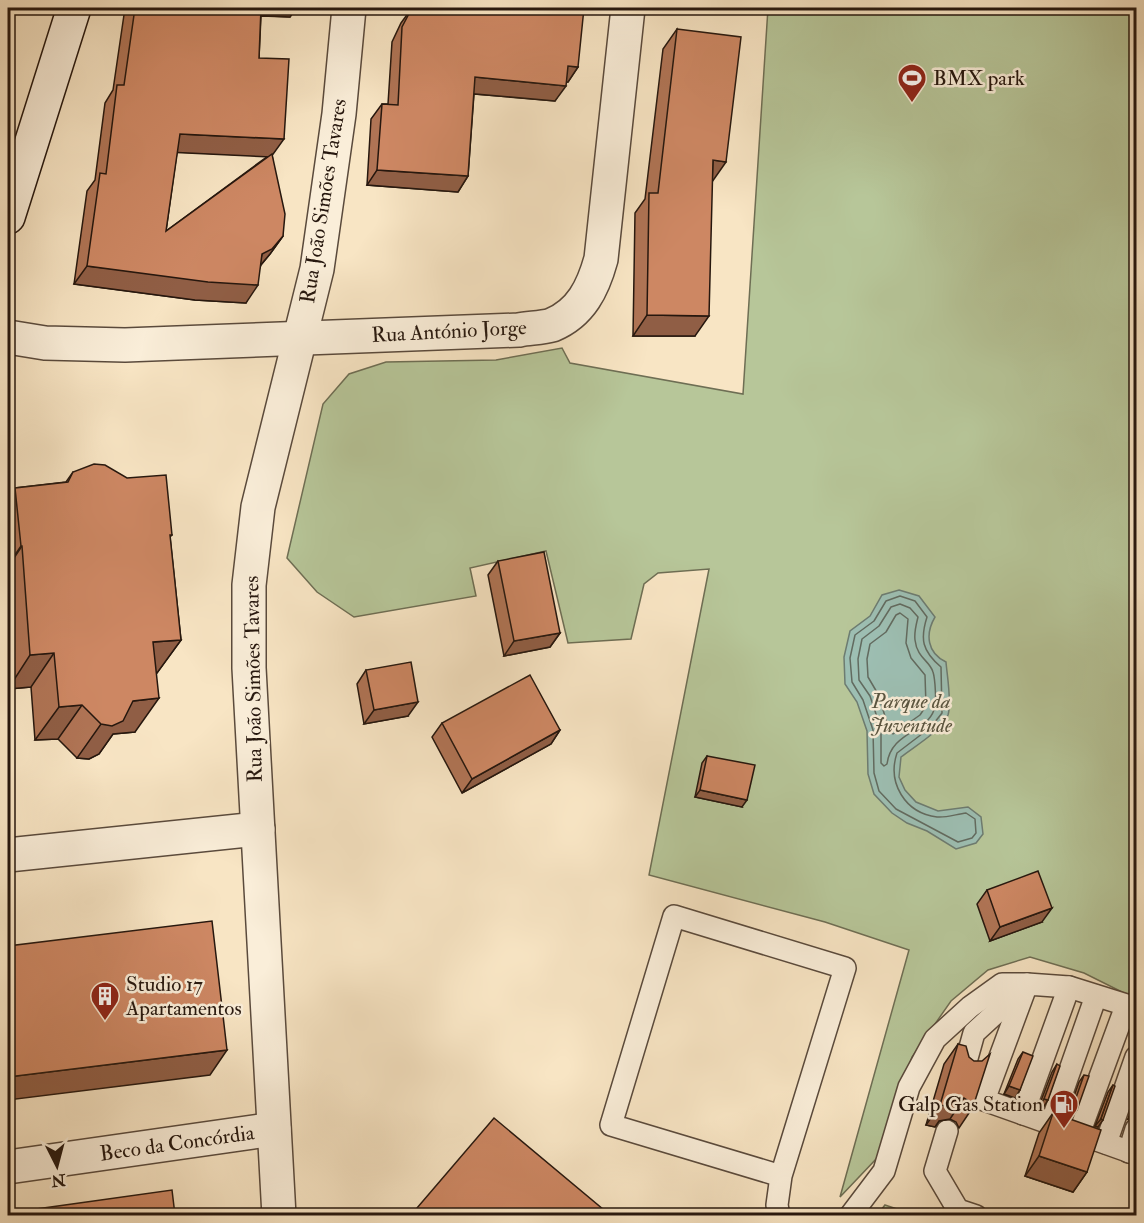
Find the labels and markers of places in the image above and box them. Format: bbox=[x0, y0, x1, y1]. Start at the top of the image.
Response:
sports icon: BMX park bbox=[896, 62, 928, 104]
place label: BMX park bbox=[933, 65, 1025, 92]
place label: Studio 17 Apartamentos bbox=[125, 971, 242, 1022]
building icon: Studio 17 Apartamentos bbox=[89, 980, 121, 1022]
fuel station icon: Galp Gas Station bbox=[1048, 1088, 1080, 1130]
place label: Galp Gas Station bbox=[898, 1091, 1043, 1118]

